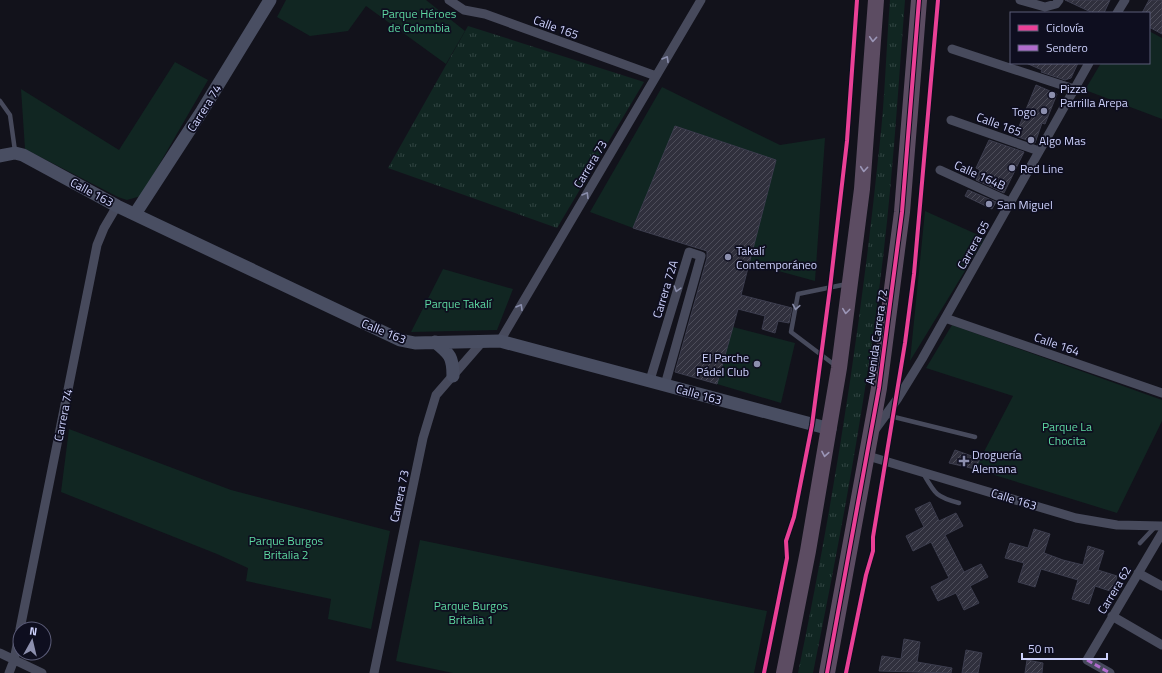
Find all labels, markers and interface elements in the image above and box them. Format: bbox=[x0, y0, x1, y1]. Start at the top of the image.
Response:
park label: Parque Héroes de Colombia bbox=[382, 4, 457, 37]
street label: Calle 165 bbox=[531, 10, 582, 44]
legend bbox=[1010, 12, 1150, 64]
text: Ciclovía bbox=[1046, 18, 1084, 37]
one-way arrow bbox=[869, 36, 878, 42]
text: Sendero bbox=[1046, 38, 1088, 57]
one-way arrow bbox=[661, 56, 669, 63]
place label: Pizza Parrilla Arepa bbox=[1060, 79, 1128, 112]
street label: Carrera 74 bbox=[182, 80, 226, 136]
marker: Pizza Parrilla Arepa bbox=[1047, 90, 1057, 100]
place label: Togo bbox=[1012, 102, 1036, 121]
marker: Togo bbox=[1039, 106, 1049, 116]
street label: Calle 165 bbox=[974, 107, 1025, 141]
place label: Algo Mas bbox=[1039, 131, 1086, 150]
marker: Algo Mas bbox=[1026, 135, 1036, 145]
street label: Carrera 73 bbox=[568, 136, 612, 192]
street label: Calle 164B bbox=[951, 155, 1009, 195]
place label: Red Line bbox=[1020, 159, 1063, 178]
marker: Red Line bbox=[1007, 163, 1017, 173]
one-way arrow bbox=[859, 166, 868, 172]
street label: Calle 163 bbox=[67, 173, 117, 211]
one-way arrow bbox=[581, 192, 588, 199]
place label: San Miguel bbox=[997, 195, 1053, 214]
marker: San Miguel bbox=[984, 199, 994, 209]
street label: Carrera 65 bbox=[952, 217, 994, 273]
place label: Takalí Contemporáneo bbox=[736, 241, 817, 274]
marker: Takalí Contemporáneo bbox=[723, 252, 733, 262]
street label: Carrera 72A bbox=[647, 257, 683, 321]
one-way arrow bbox=[673, 286, 682, 293]
street label: Avenida Carrera 72 bbox=[860, 288, 892, 386]
park label: Parque Takalí bbox=[425, 294, 493, 313]
one-way arrow bbox=[515, 304, 522, 311]
one-way arrow bbox=[792, 304, 800, 310]
one-way arrow bbox=[842, 308, 851, 315]
street label: Calle 163 bbox=[359, 313, 409, 349]
street label: Calle 164 bbox=[1032, 327, 1083, 361]
place label: El Parche Pádel Club bbox=[696, 348, 749, 381]
marker: El Parche Pádel Club bbox=[752, 359, 762, 369]
street label: Calle 163 bbox=[674, 379, 724, 409]
street label: Carrera 74 bbox=[49, 387, 77, 443]
park label: Parque La Chocita bbox=[1042, 417, 1092, 450]
place label: Droguería Alemana bbox=[972, 445, 1022, 478]
one-way arrow bbox=[821, 451, 830, 457]
marker: Droguería Alemana bbox=[959, 456, 969, 466]
street label: Carrera 73 bbox=[384, 468, 414, 524]
street label: Calle 163 bbox=[989, 483, 1039, 515]
park label: Parque Burgos Britalia 2 bbox=[249, 531, 324, 564]
street label: Carrera 62 bbox=[1092, 562, 1136, 618]
park label: Parque Burgos Britalia 1 bbox=[434, 596, 509, 629]
north arrow bbox=[12, 621, 52, 661]
text: N bbox=[29, 623, 38, 640]
scale bar bbox=[1022, 635, 1107, 661]
text: 50 m bbox=[1028, 639, 1054, 658]

